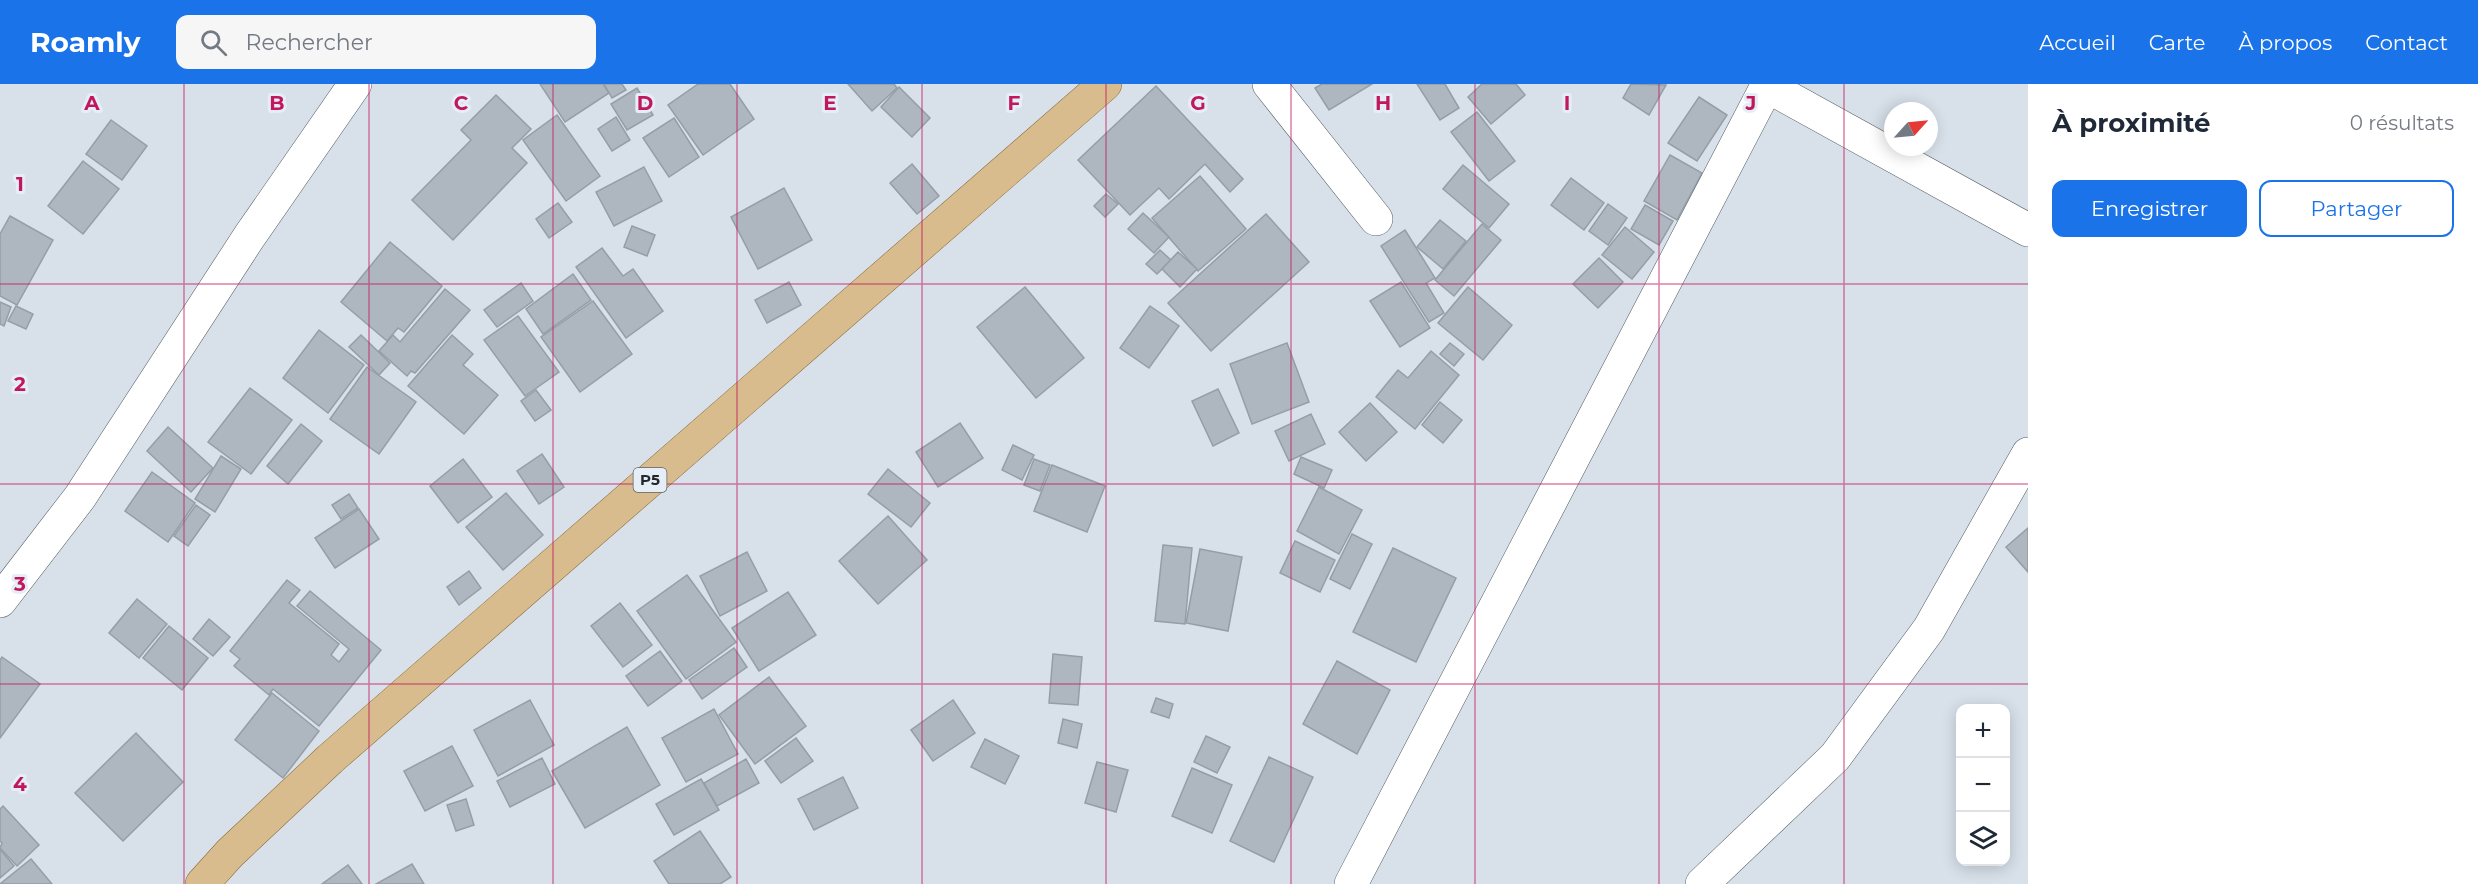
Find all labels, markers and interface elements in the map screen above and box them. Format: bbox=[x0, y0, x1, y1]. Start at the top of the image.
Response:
search box bbox=[176, 15, 596, 69]
text: Roamly bbox=[30, 25, 140, 59]
icon: search bbox=[197, 26, 230, 59]
text: Rechercher bbox=[245, 29, 373, 56]
text: Accueil bbox=[2039, 30, 2116, 55]
text: Carte bbox=[2149, 30, 2205, 55]
text: À propos bbox=[2238, 30, 2332, 55]
text: Contact bbox=[2365, 30, 2448, 55]
text: A bbox=[83, 91, 100, 115]
text: B bbox=[269, 91, 285, 115]
text: C bbox=[454, 91, 469, 115]
text: D bbox=[637, 91, 653, 115]
text: E bbox=[823, 91, 837, 115]
text: F bbox=[1008, 91, 1021, 115]
text: G bbox=[1190, 91, 1206, 115]
text: H bbox=[1375, 91, 1391, 115]
text: I bbox=[1564, 91, 1570, 115]
text: J bbox=[1745, 91, 1756, 115]
north arrow bbox=[1884, 102, 1938, 156]
text: À proximité bbox=[2052, 107, 2211, 139]
text: 0 résultats bbox=[2350, 111, 2454, 135]
text: 1 bbox=[16, 172, 24, 196]
button: Enregistrer bbox=[2052, 180, 2247, 237]
button: Partager bbox=[2259, 180, 2454, 237]
text: 2 bbox=[14, 372, 26, 396]
road number: P5 bbox=[634, 468, 666, 492]
text: 3 bbox=[13, 572, 26, 596]
map controls bbox=[1956, 704, 2010, 866]
button: + bbox=[1956, 704, 2010, 758]
button: − bbox=[1956, 758, 2010, 812]
text: 4 bbox=[13, 772, 27, 796]
button: layers bbox=[1956, 812, 2010, 866]

